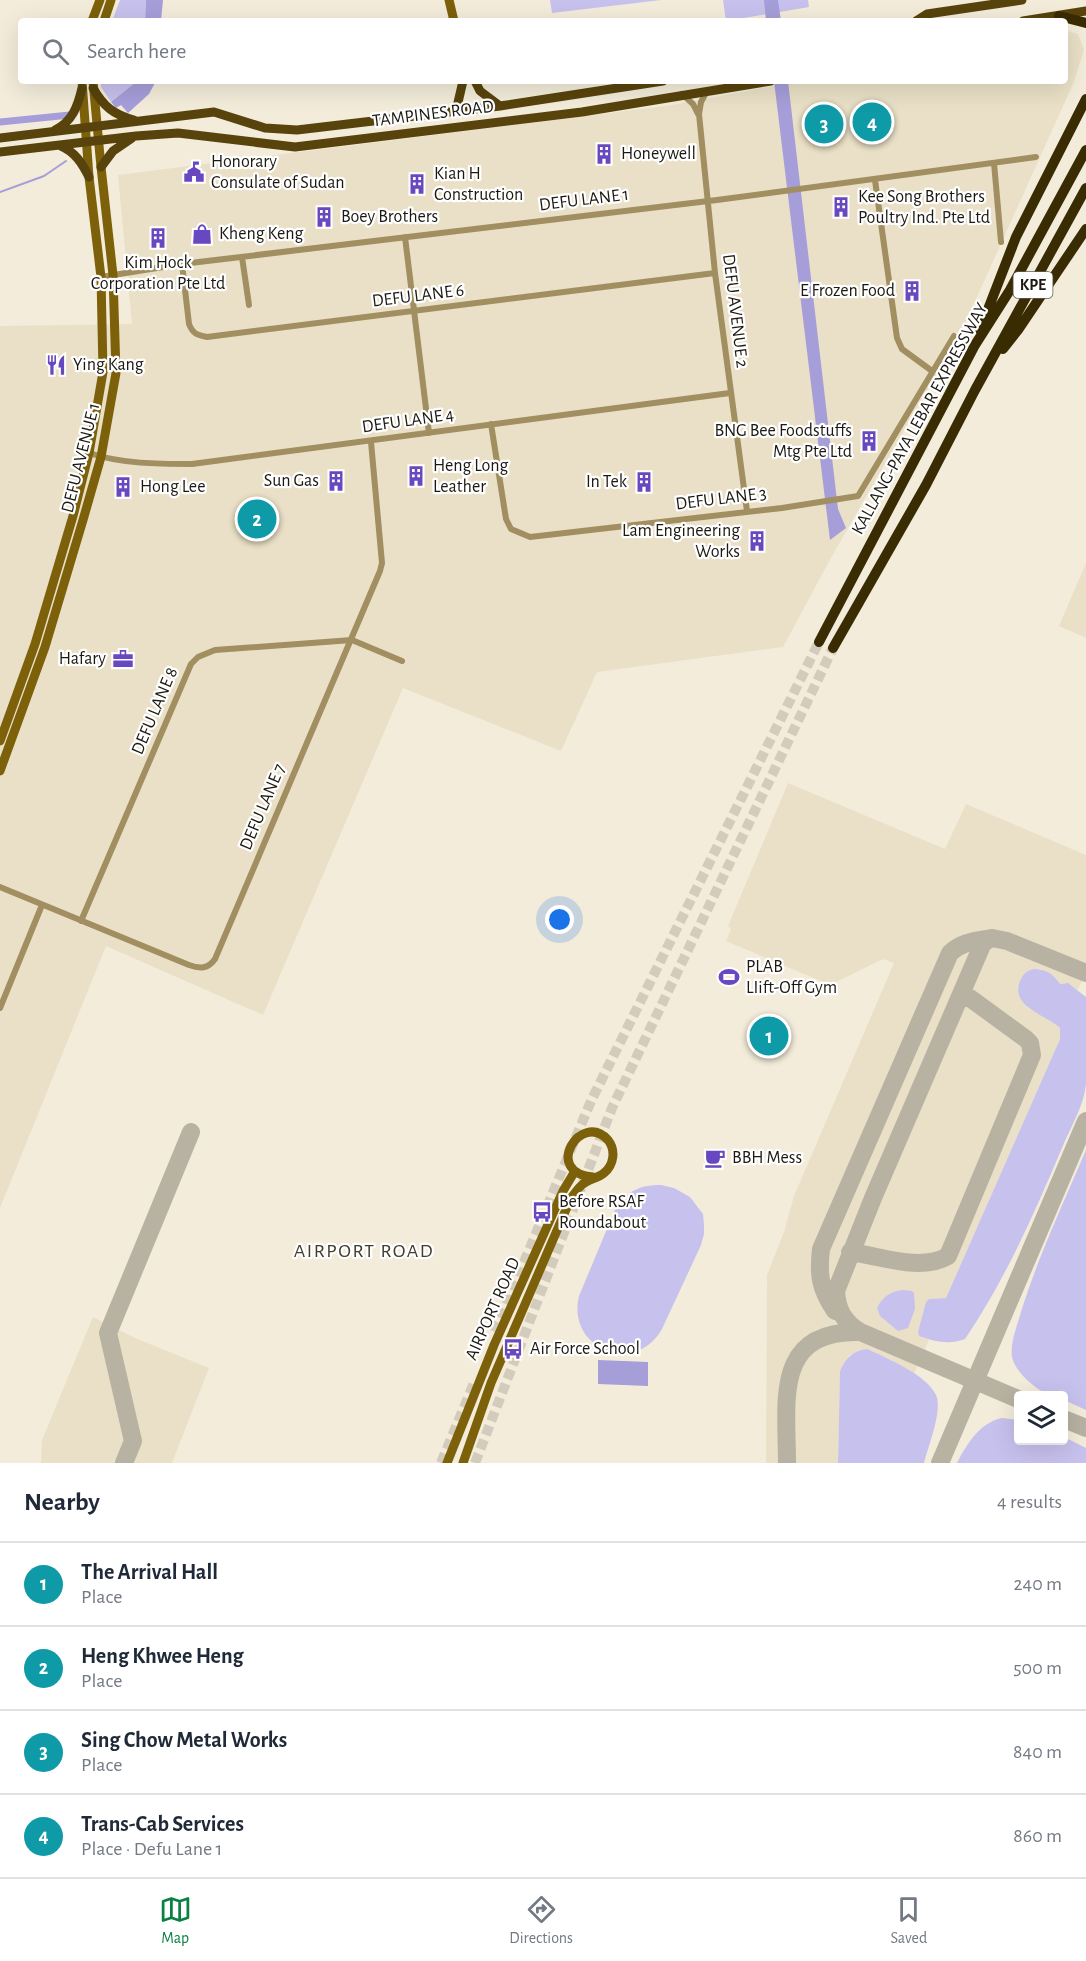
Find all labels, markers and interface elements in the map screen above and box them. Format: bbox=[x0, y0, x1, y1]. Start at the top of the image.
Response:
search box bbox=[18, 18, 1068, 84]
icon: search bbox=[39, 35, 72, 68]
text: Search here bbox=[87, 40, 186, 62]
street label: TAMPINES ROAD bbox=[371, 98, 495, 130]
pin: 4 bbox=[852, 100, 892, 144]
pin: 3 bbox=[804, 102, 844, 146]
building icon: Honeywell bbox=[592, 142, 616, 166]
place label: Honeywell bbox=[621, 145, 696, 163]
place label: Honorary Consulate of Sudan bbox=[211, 153, 345, 192]
public building icon: Honorary Consulate of Sudan bbox=[182, 160, 206, 184]
place label: Kian H Construction bbox=[434, 165, 523, 204]
building icon: Kian H Construction bbox=[405, 172, 429, 196]
street label: DEFU LANE 1 bbox=[538, 186, 630, 214]
place label: Kee Song Brothers Poultry Ind. Pte Ltd bbox=[858, 188, 990, 227]
building icon: Kee Song Brothers Poultry Ind. Pte Ltd bbox=[829, 195, 853, 219]
building icon: Boey Brothers bbox=[312, 205, 336, 229]
place label: Boey Brothers bbox=[341, 208, 438, 226]
shop icon: Kheng Keng bbox=[190, 222, 214, 246]
place label: Kheng Keng bbox=[219, 225, 304, 243]
building icon: Kim Hock Corporation Pte Ltd bbox=[146, 226, 170, 250]
street label: DEFU AVENUE 2 bbox=[719, 253, 751, 369]
place label: Kim Hock Corporation Pte Ltd bbox=[91, 254, 225, 293]
road number: KPE bbox=[1014, 272, 1052, 298]
building icon: E Frozen Food bbox=[900, 279, 924, 303]
street label: DEFU LANE 6 bbox=[371, 281, 465, 311]
place label: E Frozen Food bbox=[800, 282, 895, 300]
street label: KALLANG-PAYA LEBAR EXPRESSWAY bbox=[849, 300, 992, 538]
restaurant icon: Ying Kang bbox=[44, 353, 68, 377]
place label: Ying Kang bbox=[73, 356, 144, 374]
street label: DEFU AVENUE 1 bbox=[59, 401, 103, 515]
street label: DEFU LANE 4 bbox=[361, 406, 456, 436]
place label: BNG Bee Foodstuffs Mtg Pte Ltd bbox=[714, 422, 852, 461]
building icon: BNG Bee Foodstuffs Mtg Pte Ltd bbox=[857, 429, 881, 453]
place label: Heng Long Leather bbox=[433, 457, 508, 496]
building icon: Heng Long Leather bbox=[404, 464, 428, 488]
building icon: Sun Gas bbox=[324, 469, 348, 493]
building icon: In Tek bbox=[632, 470, 656, 494]
place label: Sun Gas bbox=[264, 472, 319, 490]
place label: In Tek bbox=[586, 473, 628, 491]
building icon: Hong Lee bbox=[111, 475, 135, 499]
place label: Hong Lee bbox=[140, 478, 205, 496]
street label: DEFU LANE 3 bbox=[674, 484, 768, 514]
pin: 2 bbox=[238, 496, 276, 542]
place label: Lam Engineering Works bbox=[622, 522, 740, 561]
building icon: Lam Engineering Works bbox=[745, 529, 769, 553]
office icon: Hafary bbox=[111, 647, 135, 671]
place label: Hafary bbox=[59, 650, 106, 668]
street label: DEFU LANE 8 bbox=[129, 665, 181, 757]
street label: DEFU LANE 7 bbox=[237, 761, 289, 853]
your location bbox=[545, 905, 574, 934]
place label: PLAB LIift-Off Gym bbox=[746, 958, 837, 997]
sports icon: PLAB LIift-Off Gym bbox=[717, 965, 741, 989]
pin: 1 bbox=[750, 1014, 788, 1058]
cafe icon: BBH Mess bbox=[703, 1146, 727, 1170]
place label: BBH Mess bbox=[732, 1149, 802, 1167]
place label: Before RSAF Roundabout bbox=[559, 1193, 646, 1232]
bus stop icon: Before RSAF Roundabout bbox=[530, 1200, 554, 1224]
district label: AIRPORT ROAD bbox=[294, 1241, 434, 1261]
street label: AIRPORT ROAD bbox=[462, 1255, 524, 1363]
bus stop icon: Air Force School bbox=[501, 1337, 525, 1361]
place label: Air Force School bbox=[530, 1340, 640, 1358]
map controls bbox=[1014, 1391, 1068, 1445]
button: layers bbox=[1014, 1391, 1068, 1445]
text: Nearby bbox=[24, 1489, 100, 1515]
text: 4 results bbox=[997, 1492, 1062, 1512]
text: The Arrival Hall bbox=[81, 1561, 218, 1583]
text: 1 bbox=[40, 1574, 47, 1594]
text: 240 m bbox=[1013, 1574, 1062, 1594]
text: Place bbox=[81, 1587, 122, 1607]
text: Heng Khwee Heng bbox=[81, 1645, 244, 1667]
text: 2 bbox=[39, 1658, 48, 1678]
text: 500 m bbox=[1013, 1658, 1062, 1678]
text: Place bbox=[81, 1671, 122, 1691]
text: Sing Chow Metal Works bbox=[81, 1729, 287, 1751]
text: 3 bbox=[39, 1742, 48, 1762]
text: 840 m bbox=[1013, 1742, 1062, 1762]
text: Place bbox=[81, 1755, 122, 1775]
text: Trans-Cab Services bbox=[81, 1813, 244, 1835]
text: 4 bbox=[38, 1826, 49, 1846]
text: 860 m bbox=[1013, 1826, 1062, 1846]
text: Place · Defu Lane 1 bbox=[81, 1839, 222, 1859]
tab: Map bbox=[159, 1893, 192, 1948]
tab: Directions bbox=[509, 1893, 573, 1948]
tab: Saved bbox=[891, 1893, 927, 1948]

